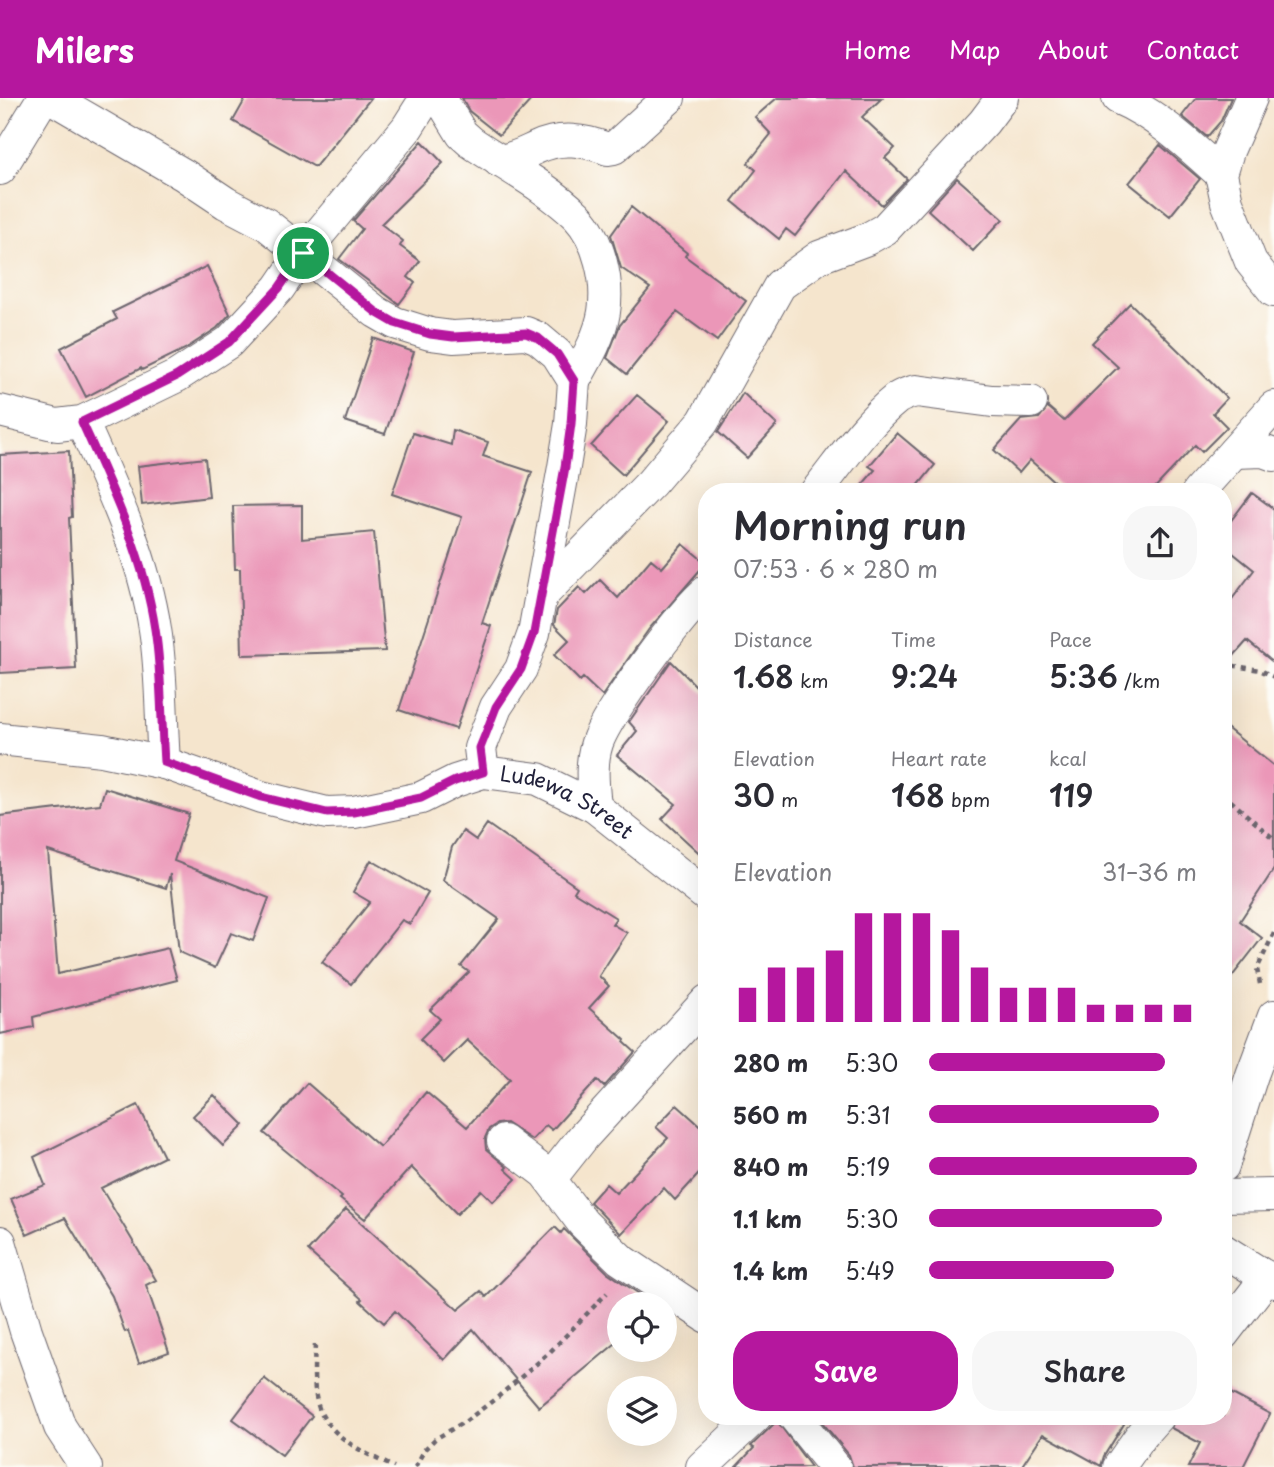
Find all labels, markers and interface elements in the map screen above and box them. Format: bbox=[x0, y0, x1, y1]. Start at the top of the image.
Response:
text: Milers bbox=[35, 24, 134, 74]
text: Home bbox=[844, 31, 911, 67]
text: Map bbox=[949, 31, 1000, 67]
text: About bbox=[1038, 31, 1108, 67]
text: Contact bbox=[1146, 31, 1239, 67]
pin bbox=[273, 223, 333, 283]
icon: arrive bbox=[284, 234, 322, 272]
text: Morning run bbox=[733, 496, 967, 553]
button: share bbox=[1123, 506, 1197, 580]
text: 07:53 · 6 × 280 m bbox=[733, 551, 938, 586]
text: Distance bbox=[733, 625, 813, 653]
text: Time bbox=[891, 625, 936, 653]
text: Pace bbox=[1049, 625, 1092, 653]
text: 1.68 bbox=[733, 653, 794, 698]
text: 9:24 bbox=[891, 653, 958, 698]
text: 5:36 bbox=[1049, 653, 1118, 698]
text: km bbox=[794, 666, 829, 694]
text: /km bbox=[1118, 666, 1160, 694]
text: Elevation bbox=[733, 744, 815, 772]
text: Heart rate bbox=[891, 744, 987, 772]
text: kcal bbox=[1049, 744, 1087, 772]
street label: Ludewa Street bbox=[498, 756, 641, 846]
text: 30 bbox=[733, 772, 775, 817]
text: 168 bbox=[891, 772, 945, 817]
text: 119 bbox=[1049, 772, 1093, 817]
text: m bbox=[775, 785, 798, 813]
text: bpm bbox=[945, 785, 990, 813]
text: Elevation bbox=[733, 854, 832, 889]
text: 31–36 m bbox=[1102, 854, 1197, 889]
text: 280 m bbox=[733, 1045, 808, 1080]
text: 5:30 bbox=[845, 1045, 898, 1080]
text: 560 m bbox=[733, 1097, 808, 1132]
text: 5:31 bbox=[845, 1097, 890, 1132]
text: 840 m bbox=[733, 1149, 809, 1184]
text: 5:19 bbox=[845, 1149, 890, 1184]
text: 1.1 km bbox=[733, 1201, 802, 1236]
text: 5:30 bbox=[845, 1201, 898, 1236]
text: 1.4 km bbox=[733, 1253, 808, 1288]
text: 5:49 bbox=[845, 1253, 895, 1288]
map controls bbox=[607, 1292, 677, 1446]
button: locate bbox=[607, 1292, 677, 1362]
button: Save bbox=[733, 1331, 958, 1411]
button: Share bbox=[972, 1331, 1197, 1411]
button: layers bbox=[607, 1376, 677, 1446]

